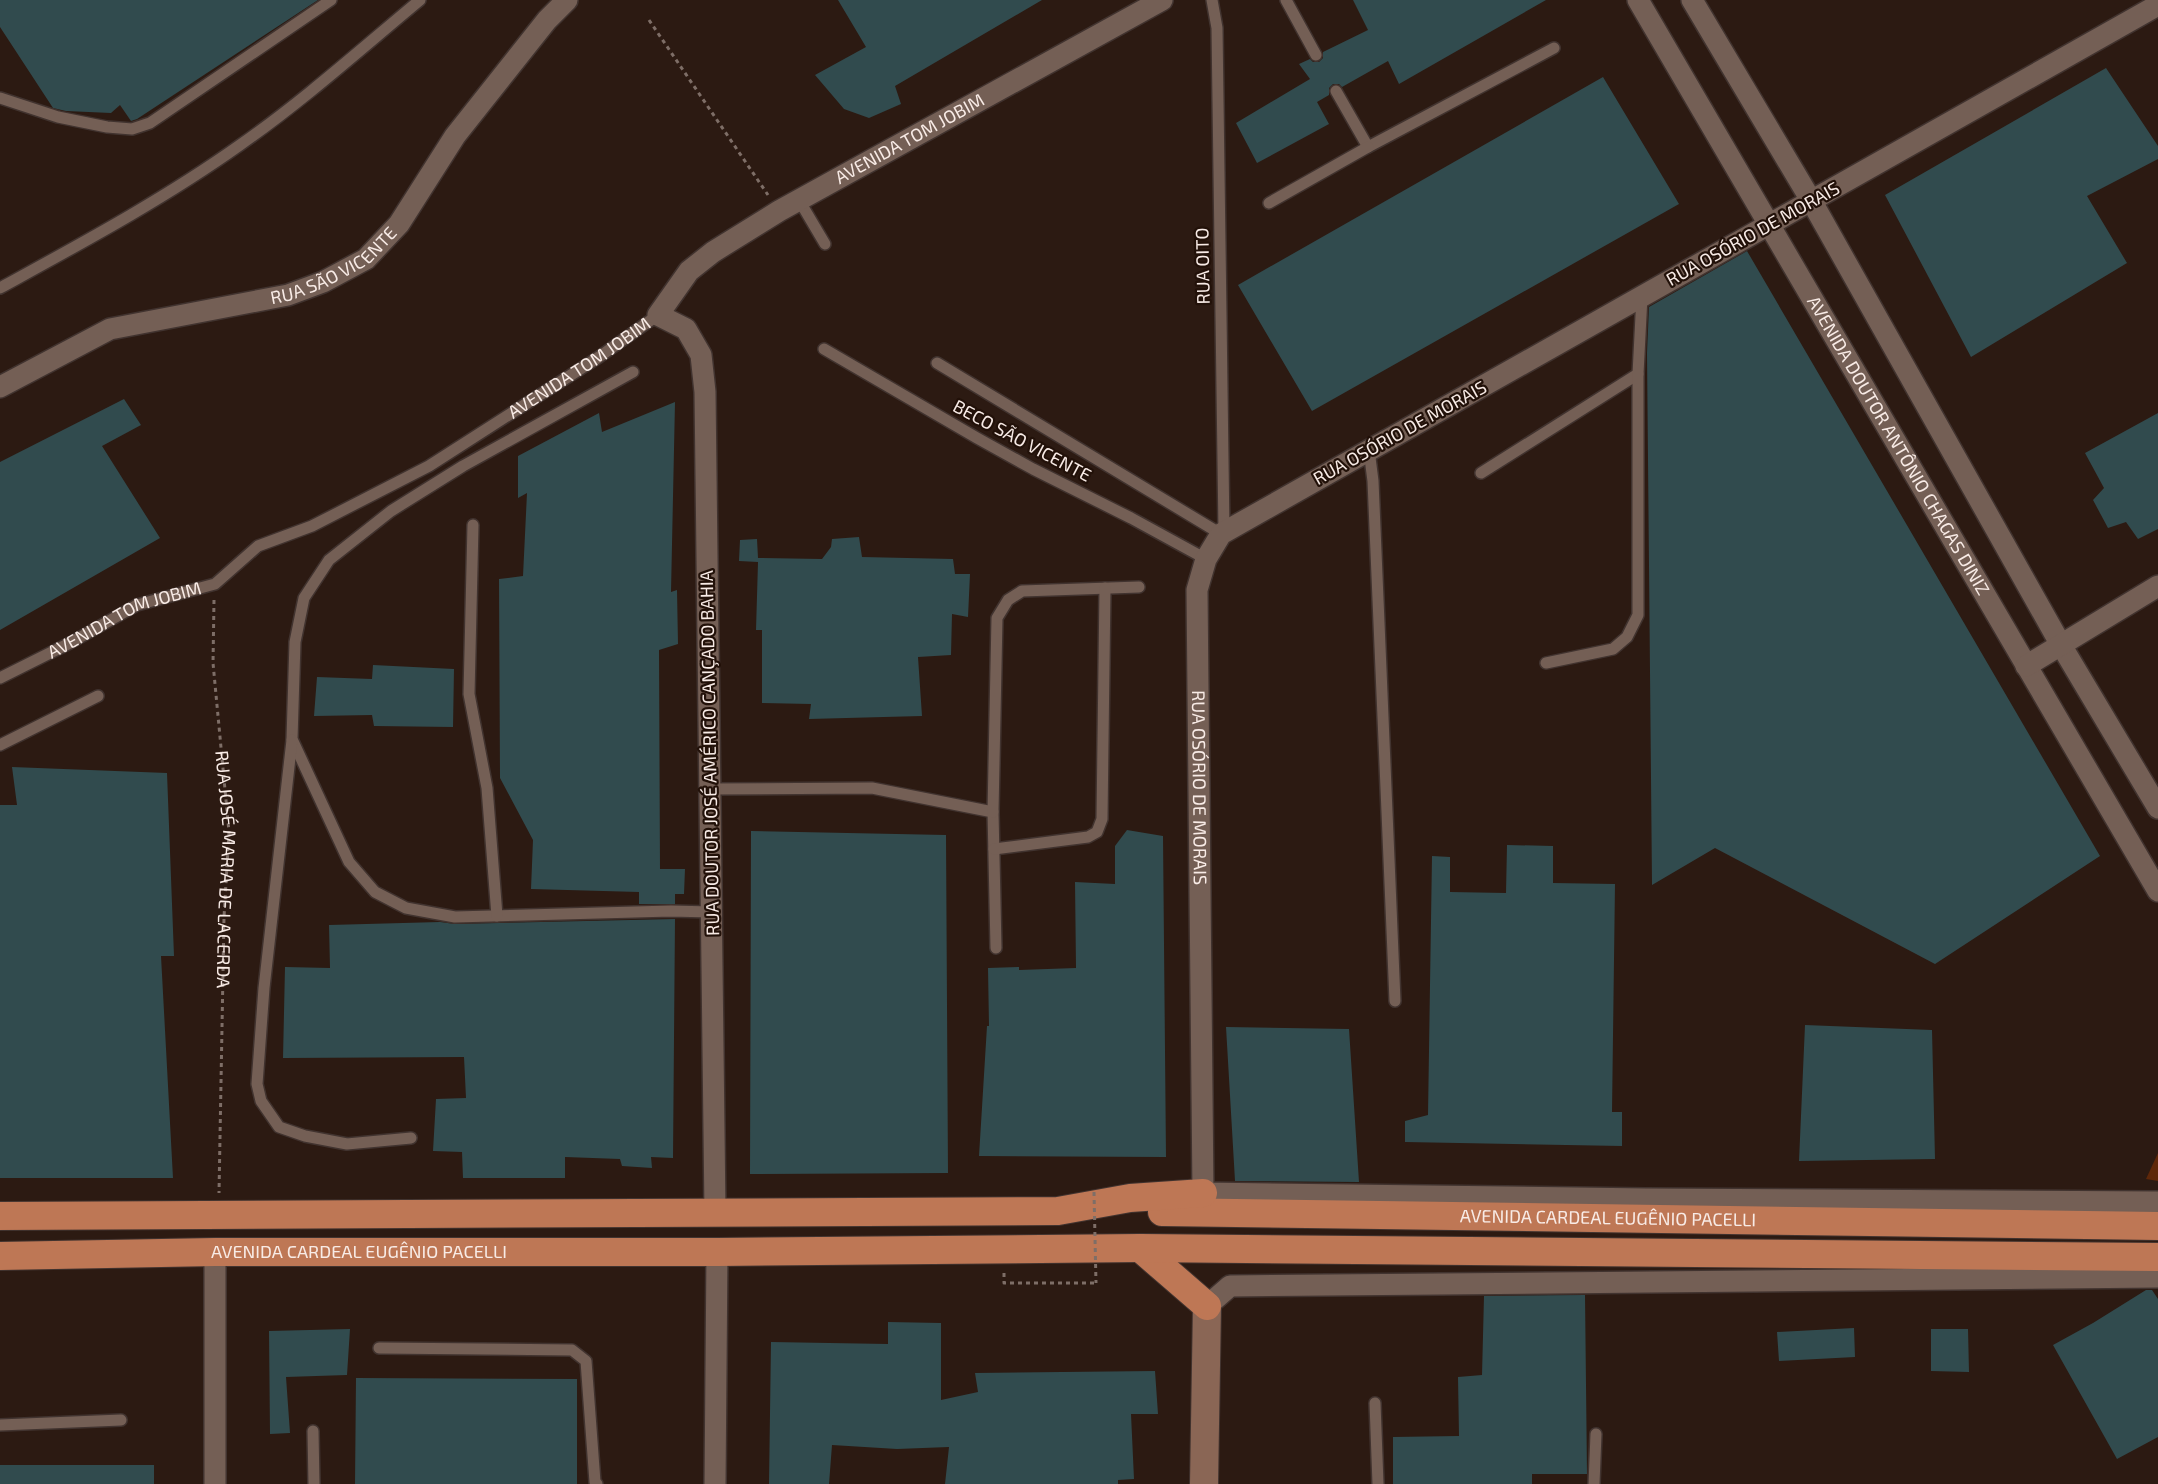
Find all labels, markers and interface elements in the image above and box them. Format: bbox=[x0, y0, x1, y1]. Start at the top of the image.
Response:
street label: AVENIDA TOM JOBIM bbox=[831, 88, 988, 188]
street label: RUA OSÓRIO DE MORAIS bbox=[1662, 176, 1843, 290]
street label: RUA SÃO VICENTE bbox=[268, 221, 401, 308]
street label: RUA OITO bbox=[1190, 227, 1214, 305]
street label: AVENIDA DOUTOR ANTÔNIO CHAGAS DINIZ bbox=[1803, 292, 1995, 599]
street label: AVENIDA TOM JOBIM bbox=[503, 312, 654, 423]
street label: RUA OSÓRIO DE MORAIS bbox=[1309, 375, 1490, 489]
street label: BECO SÃO VICENTE bbox=[950, 394, 1095, 486]
street label: RUA DOUTOR JOSÉ AMÉRICO CANÇADO BAHIA bbox=[695, 569, 724, 936]
street label: AVENIDA TOM JOBIM bbox=[43, 576, 203, 663]
street label: RUA OSÓRIO DE MORAIS bbox=[1188, 690, 1212, 885]
street label: RUA JOSÉ MARIA DE LACERDA bbox=[211, 749, 241, 989]
street label: AVENIDA CARDEAL EUGÊNIO PACELLI bbox=[1460, 1204, 1756, 1230]
street label: AVENIDA CARDEAL EUGÊNIO PACELLI bbox=[211, 1240, 507, 1262]

